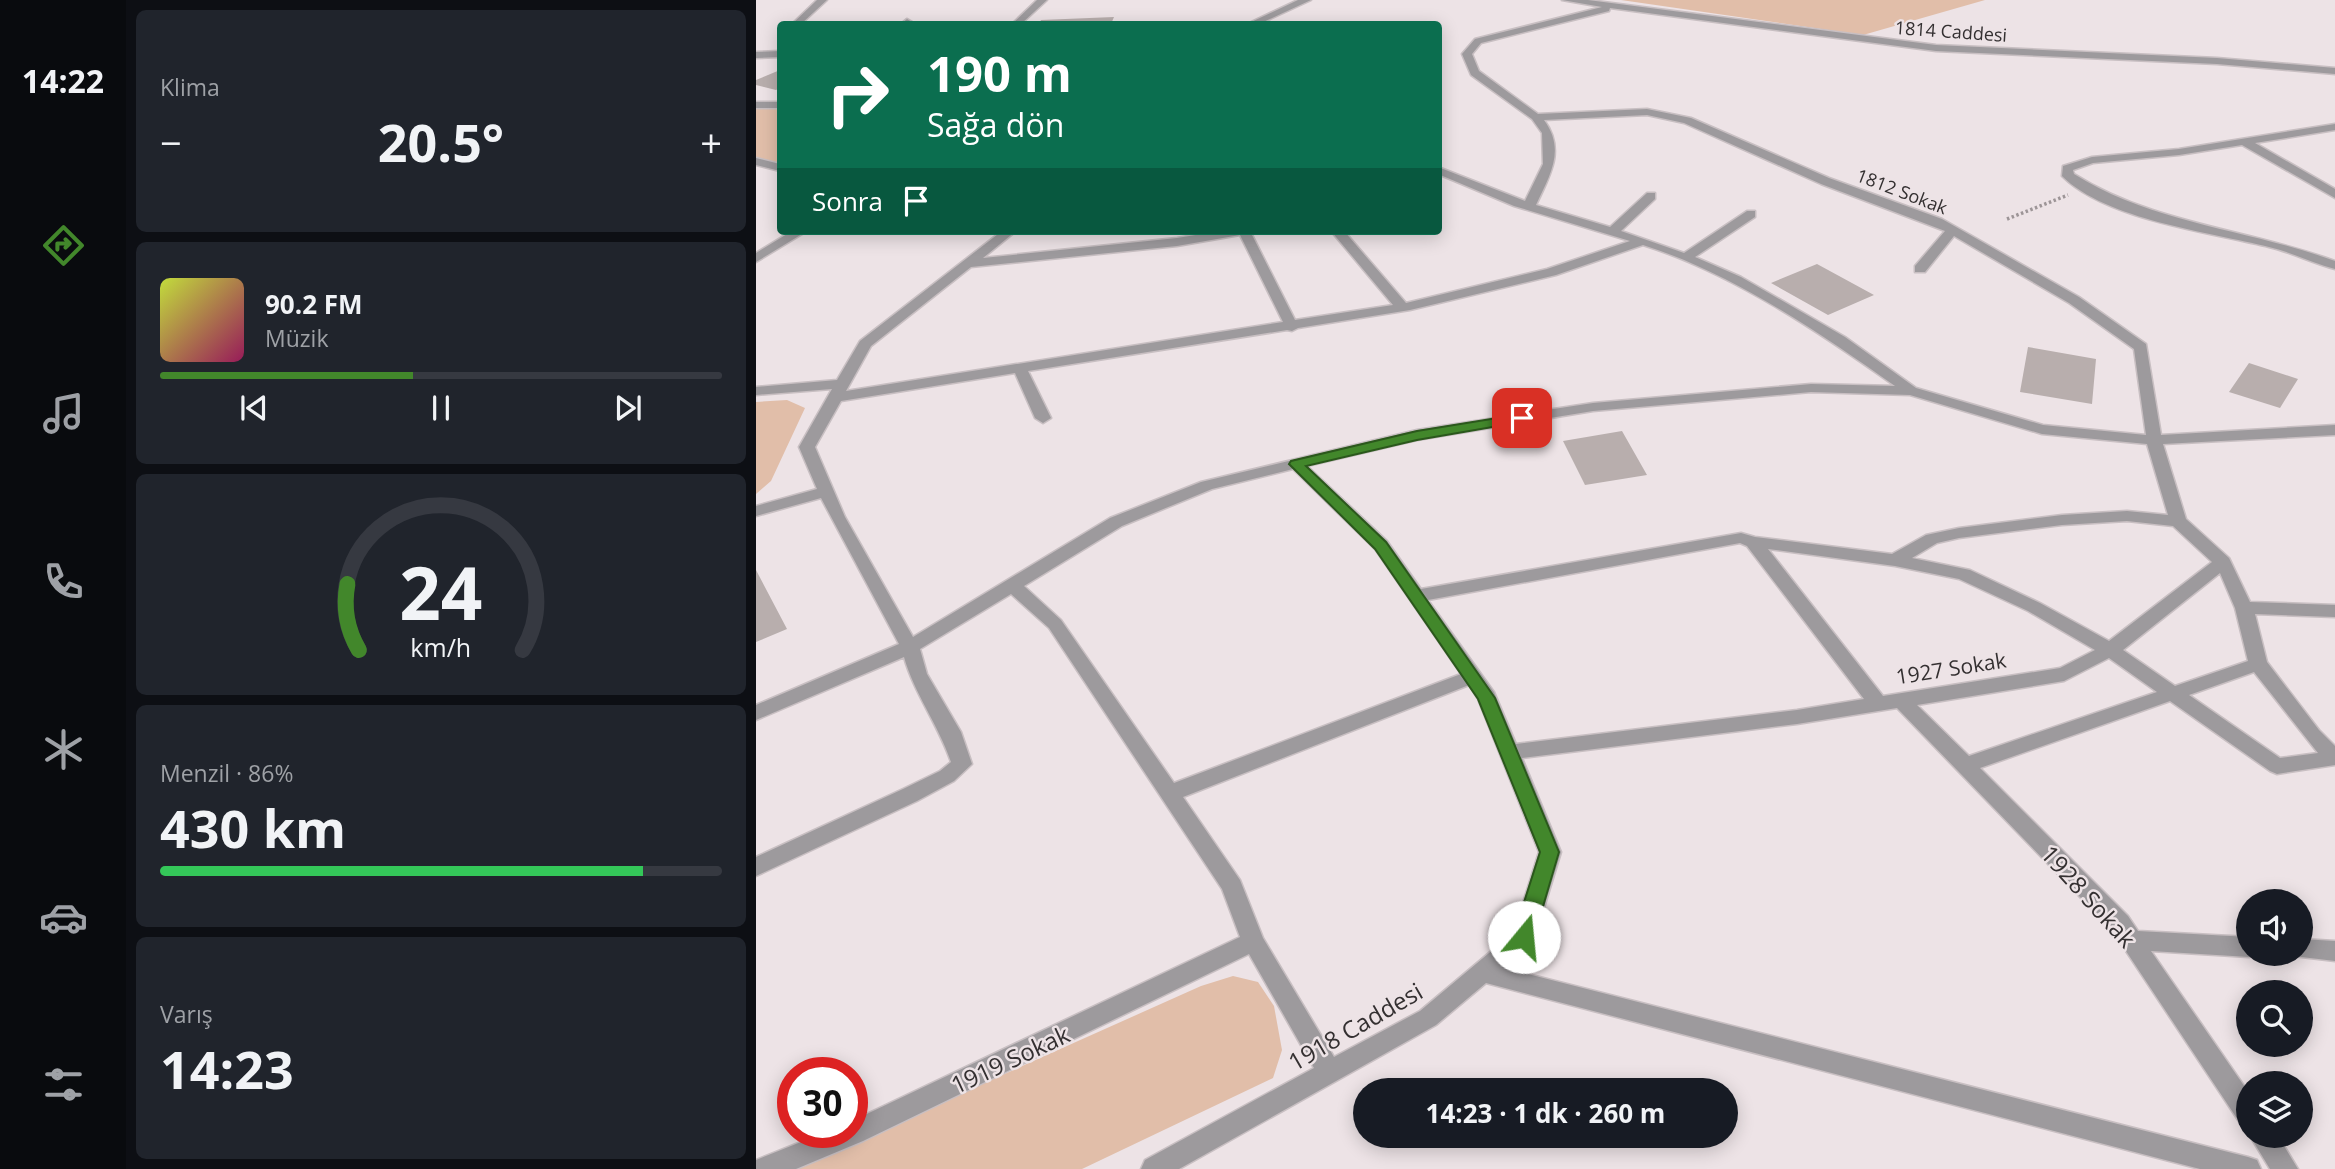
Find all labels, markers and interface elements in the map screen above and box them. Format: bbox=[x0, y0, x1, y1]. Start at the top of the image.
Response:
street label: 1814 Caddesi bbox=[1894, 15, 2008, 47]
text: 190 m bbox=[927, 40, 1072, 106]
icon: right bbox=[812, 49, 903, 140]
text: 14:22 bbox=[22, 59, 104, 102]
text: Klima bbox=[160, 71, 220, 103]
text: Sağa dön bbox=[927, 103, 1064, 146]
text: 20.5° bbox=[378, 106, 504, 177]
text: − bbox=[160, 116, 182, 168]
text: + bbox=[700, 116, 722, 168]
street label: 1812 Sokak bbox=[1853, 163, 1951, 220]
icon: arrive bbox=[897, 182, 935, 220]
text: Sonra bbox=[812, 183, 883, 219]
icon: directions bbox=[39, 221, 88, 270]
text: 90.2 FM bbox=[265, 286, 363, 322]
text: Müzik bbox=[265, 322, 328, 354]
pin bbox=[1492, 388, 1552, 448]
icon: music bbox=[39, 389, 88, 438]
icon: previous bbox=[235, 389, 273, 427]
icon: pause bbox=[422, 389, 460, 427]
icon: next bbox=[609, 389, 647, 427]
icon: arrive bbox=[1503, 399, 1541, 437]
text: 24 bbox=[399, 543, 483, 642]
icon: phone bbox=[39, 557, 88, 606]
text: km/h bbox=[411, 630, 471, 664]
street label: 1927 Sokak bbox=[1894, 645, 2008, 691]
icon: climate bbox=[39, 725, 88, 774]
text: Menzil · 86% bbox=[160, 757, 293, 789]
text: 430 km bbox=[160, 792, 346, 863]
street label: 1928 Sokak bbox=[2034, 838, 2144, 955]
map controls bbox=[2236, 889, 2313, 1148]
button: sound bbox=[2236, 889, 2313, 966]
icon: car bbox=[39, 893, 88, 942]
position arrow bbox=[1487, 900, 1561, 974]
street label: 1918 Caddesi bbox=[1282, 974, 1428, 1078]
button: search bbox=[2236, 980, 2313, 1057]
text: Varış bbox=[160, 998, 213, 1030]
street label: 1919 Sokak bbox=[945, 1017, 1075, 1101]
text: 14:23 bbox=[160, 1033, 294, 1104]
speed limit sign: 30 bbox=[777, 1057, 868, 1148]
icon: filters bbox=[39, 1060, 88, 1109]
button: layers bbox=[2236, 1071, 2313, 1148]
text: 14:23 · 1 dk · 260 m bbox=[1426, 1095, 1665, 1131]

